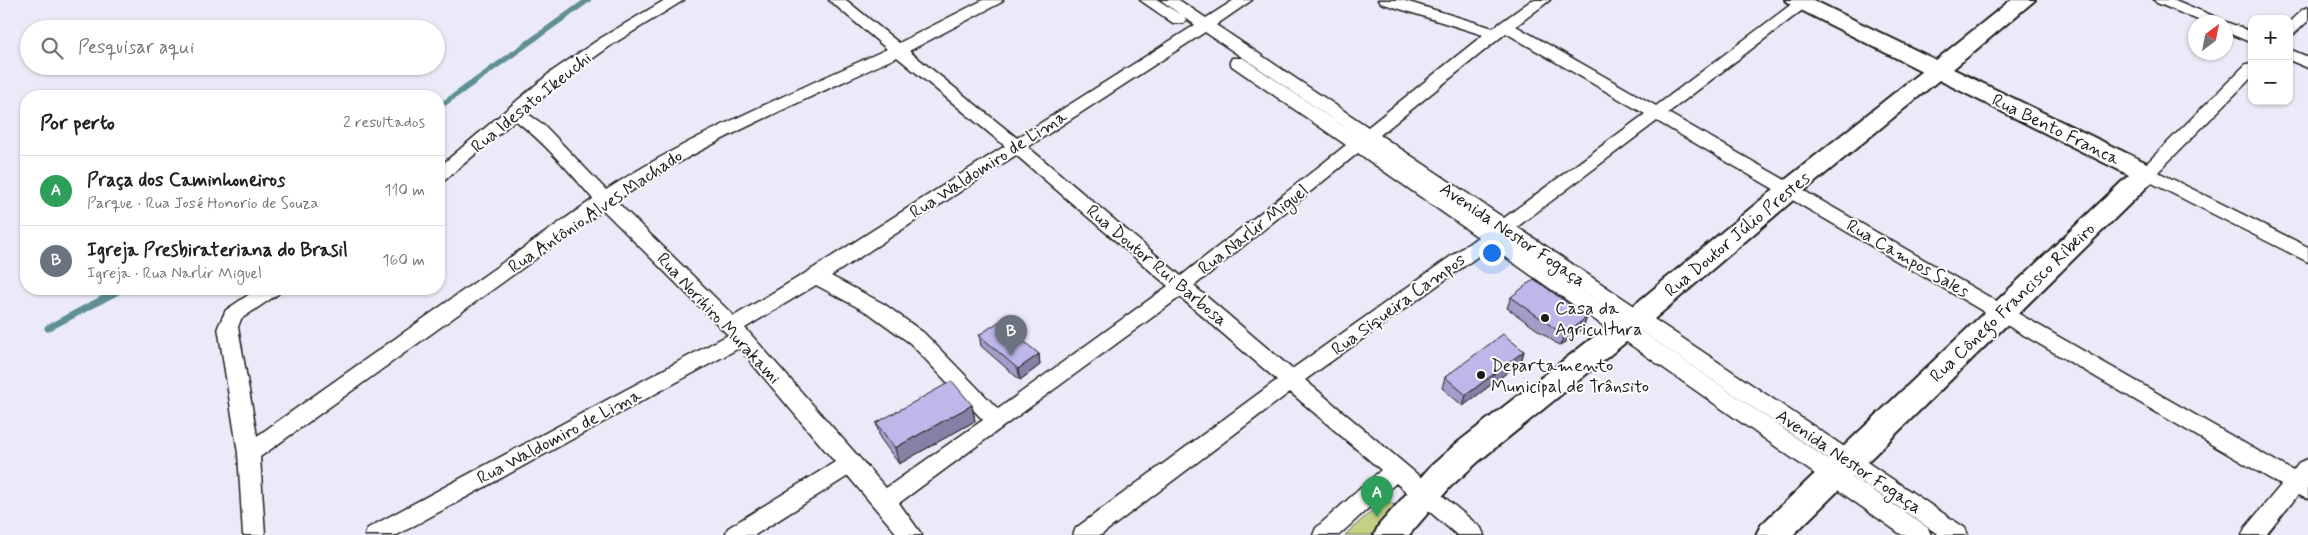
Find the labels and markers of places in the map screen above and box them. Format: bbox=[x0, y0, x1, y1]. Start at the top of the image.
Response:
place label: Casa da Agricultura bbox=[1555, 297, 1642, 342]
marker: Casa da Agricultura bbox=[1539, 312, 1551, 324]
pin: B bbox=[995, 315, 1027, 356]
place label: Departamento Municipal de Trânsito bbox=[1491, 354, 1649, 399]
marker: Departamento Municipal de Trânsito bbox=[1475, 369, 1487, 381]
pin: A bbox=[1361, 476, 1393, 517]

